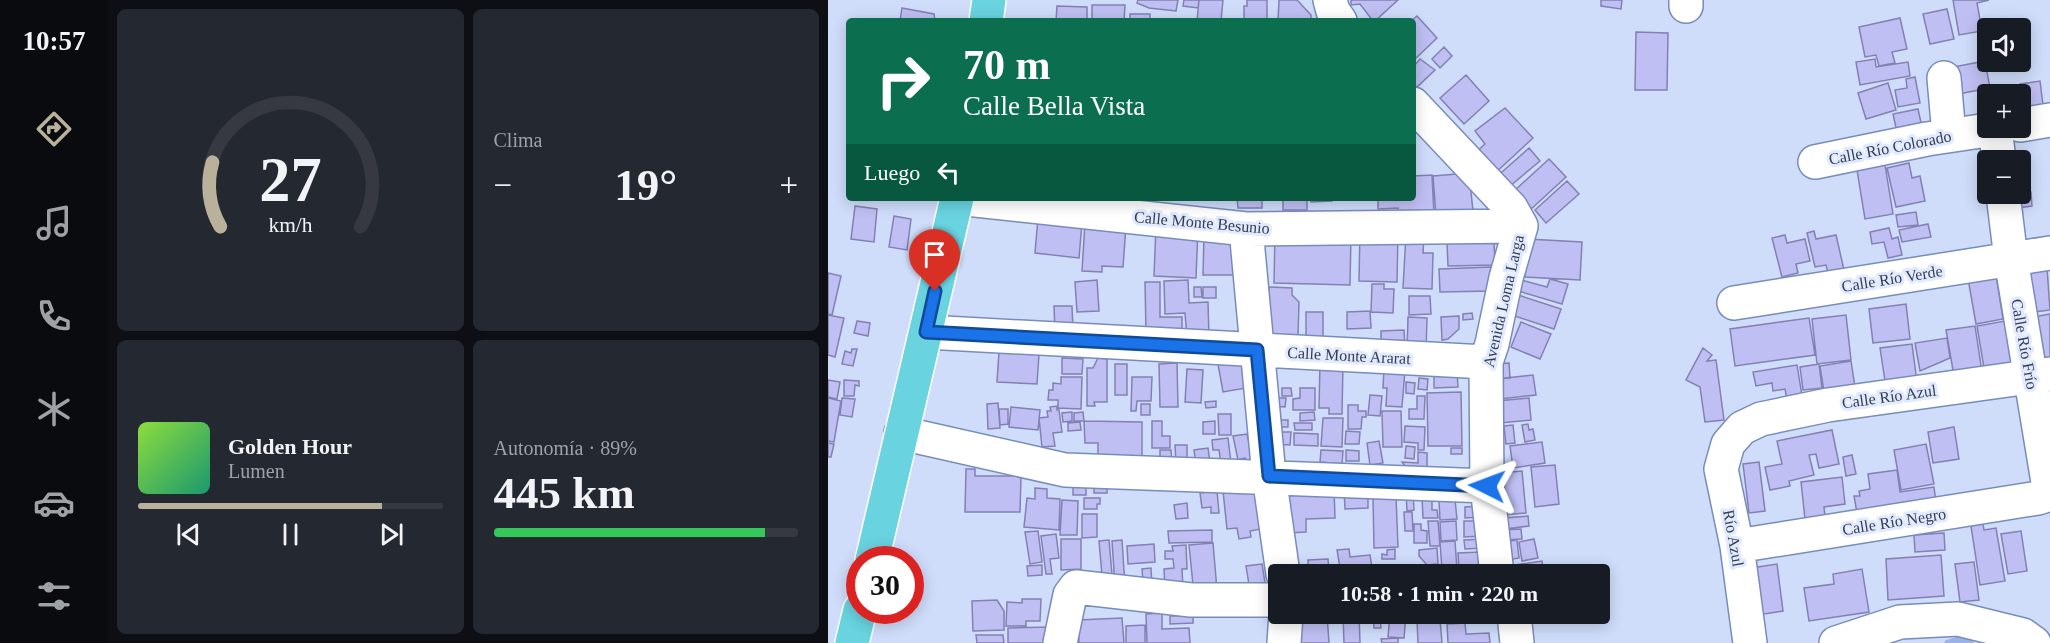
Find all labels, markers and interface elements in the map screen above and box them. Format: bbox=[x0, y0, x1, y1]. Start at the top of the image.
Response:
map controls bbox=[1977, 18, 2031, 204]
button: sound bbox=[1977, 18, 2031, 72]
text: 10:57 bbox=[23, 26, 86, 56]
icon: right bbox=[864, 42, 942, 120]
text: 70 m bbox=[963, 42, 1051, 88]
button: + bbox=[1977, 84, 2031, 138]
text: Calle Bella Vista bbox=[963, 91, 1145, 121]
icon: directions bbox=[33, 108, 75, 150]
street label: Calle Río Colorado bbox=[1827, 127, 1953, 168]
text: Clima bbox=[494, 129, 542, 151]
text: 27 bbox=[259, 145, 321, 214]
button: − bbox=[1977, 150, 2031, 204]
icon: left bbox=[932, 156, 965, 189]
text: 19° bbox=[614, 160, 677, 210]
text: Luego bbox=[864, 160, 920, 185]
text: − bbox=[494, 167, 512, 203]
text: + bbox=[779, 167, 798, 203]
icon: music bbox=[33, 202, 75, 244]
street label: Calle Monte Besunio bbox=[1133, 208, 1270, 237]
text: km/h bbox=[268, 213, 313, 237]
pin bbox=[909, 229, 960, 291]
street label: Avenida Loma Larga bbox=[1480, 233, 1528, 369]
icon: arrive bbox=[918, 238, 951, 271]
street label: Calle Río Verde bbox=[1840, 262, 1944, 295]
icon: phone bbox=[33, 295, 75, 337]
street label: Calle Río Frío bbox=[2008, 298, 2041, 391]
street label: Calle Monte Ararat bbox=[1287, 344, 1412, 367]
street label: Calle Río Azul bbox=[1841, 381, 1938, 412]
icon: climate bbox=[33, 388, 75, 430]
text: Golden Hour bbox=[228, 434, 352, 459]
text: Autonomía · 89% bbox=[494, 437, 637, 459]
position arrow bbox=[1455, 454, 1519, 518]
text: Lumen bbox=[228, 460, 285, 482]
text: 445 km bbox=[494, 468, 635, 518]
icon: car bbox=[33, 482, 75, 524]
street label: Calle Río Negro bbox=[1841, 505, 1947, 539]
street label: Río Azul bbox=[1720, 508, 1747, 568]
icon: previous bbox=[172, 518, 205, 551]
icon: pause bbox=[274, 518, 307, 551]
icon: next bbox=[375, 518, 408, 551]
speed limit sign: 30 bbox=[846, 546, 924, 624]
icon: filters bbox=[33, 575, 75, 617]
text: 10:58 · 1 min · 220 m bbox=[1340, 581, 1538, 606]

